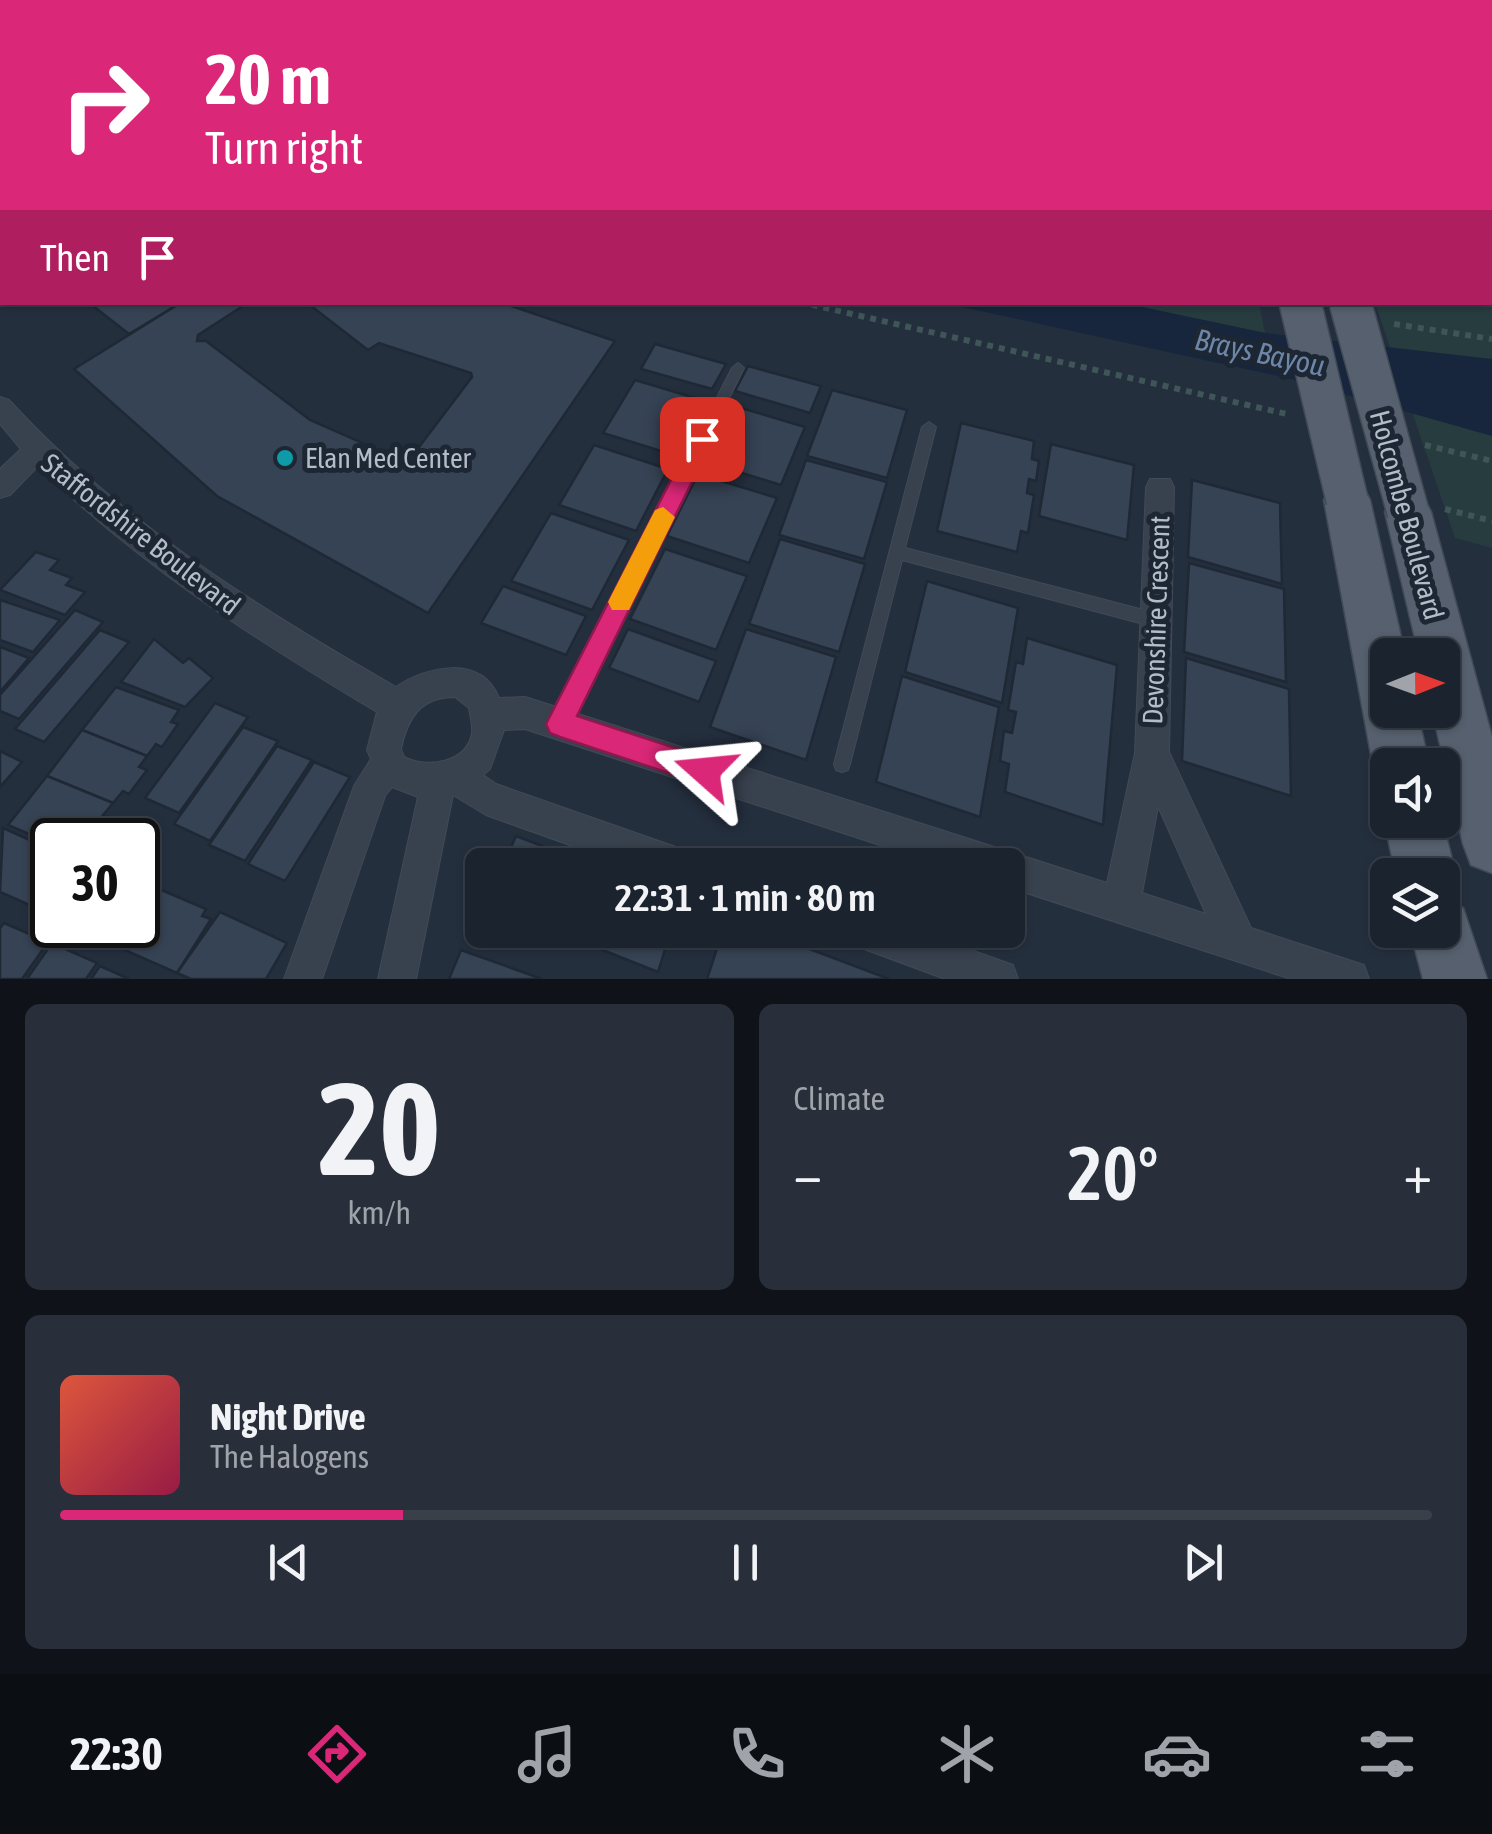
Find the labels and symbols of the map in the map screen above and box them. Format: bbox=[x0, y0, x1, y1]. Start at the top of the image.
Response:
water label: Brays Bayou bbox=[1192, 322, 1328, 382]
pin bbox=[660, 397, 745, 482]
street label: Holcombe Boulevard bbox=[1364, 407, 1450, 623]
place label: Elan Med Center bbox=[305, 442, 472, 474]
street label: Staffordshire Boulevard bbox=[35, 447, 247, 621]
marker: Elan Med Center bbox=[274, 447, 296, 469]
street label: Devonshire Crescent bbox=[1136, 515, 1176, 725]
north arrow bbox=[1370, 638, 1460, 728]
position arrow bbox=[653, 719, 757, 823]
speed limit sign: 30 bbox=[30, 818, 160, 948]

